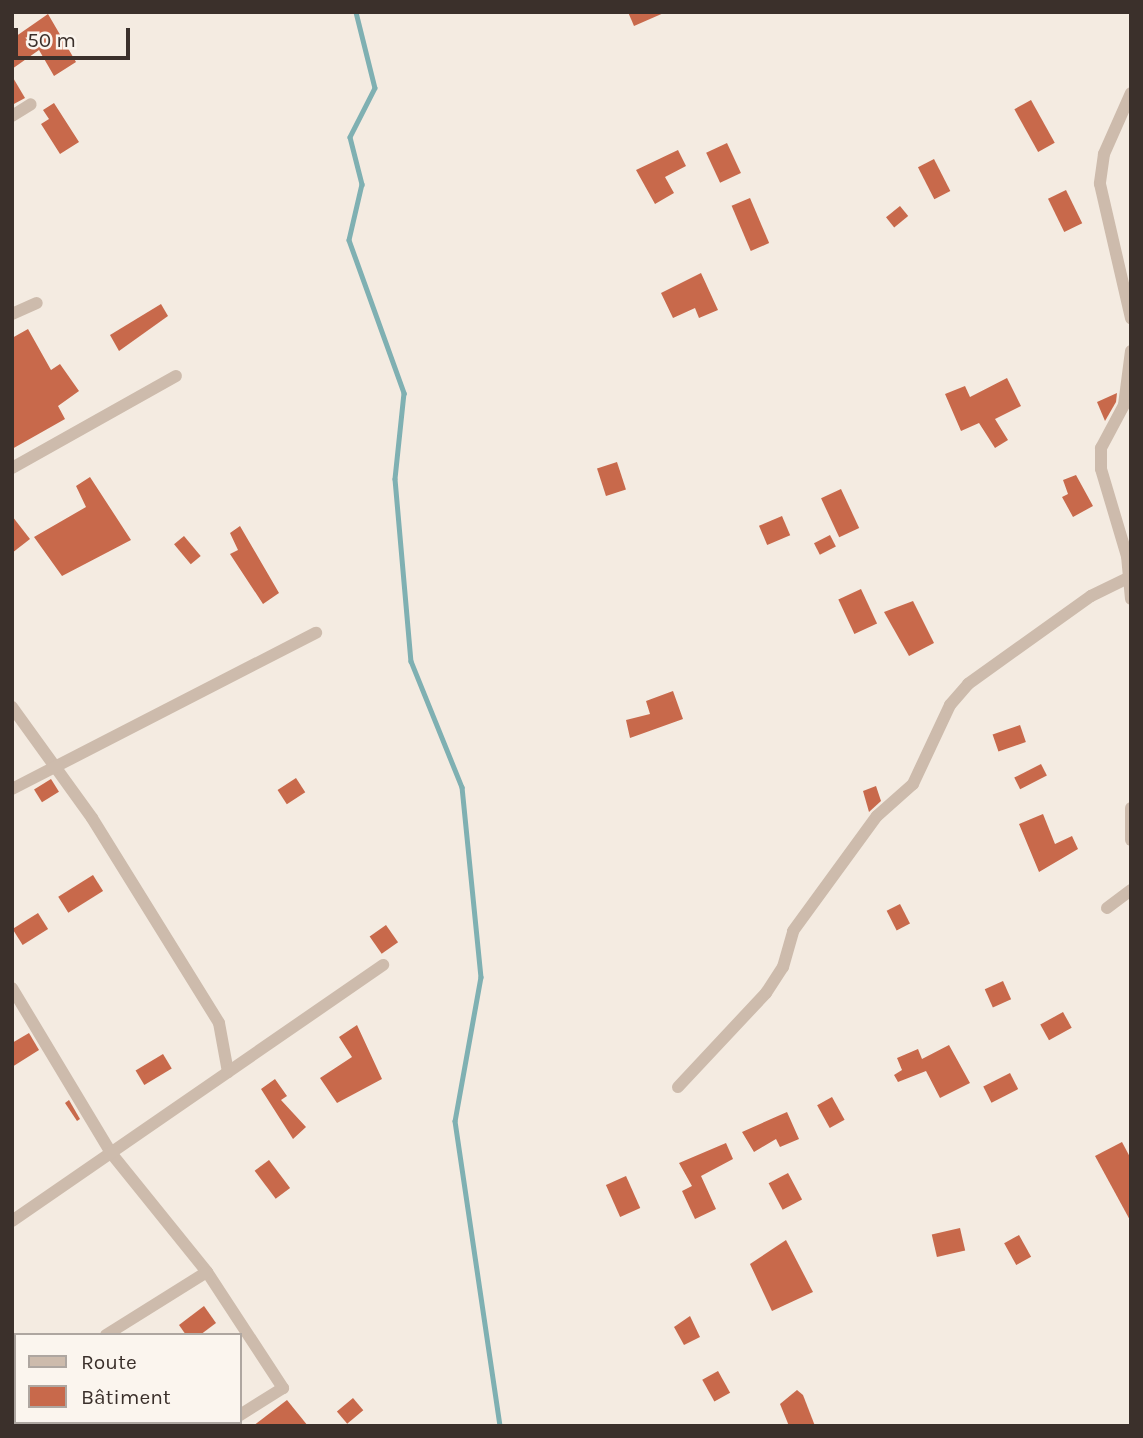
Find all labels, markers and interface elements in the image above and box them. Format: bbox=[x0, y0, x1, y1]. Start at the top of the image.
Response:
scale bar bbox=[18, 14, 133, 58]
text: 50 m bbox=[27, 28, 76, 52]
legend bbox=[14, 1333, 242, 1424]
text: Route bbox=[81, 1350, 137, 1374]
text: Bâtiment bbox=[81, 1385, 171, 1409]

